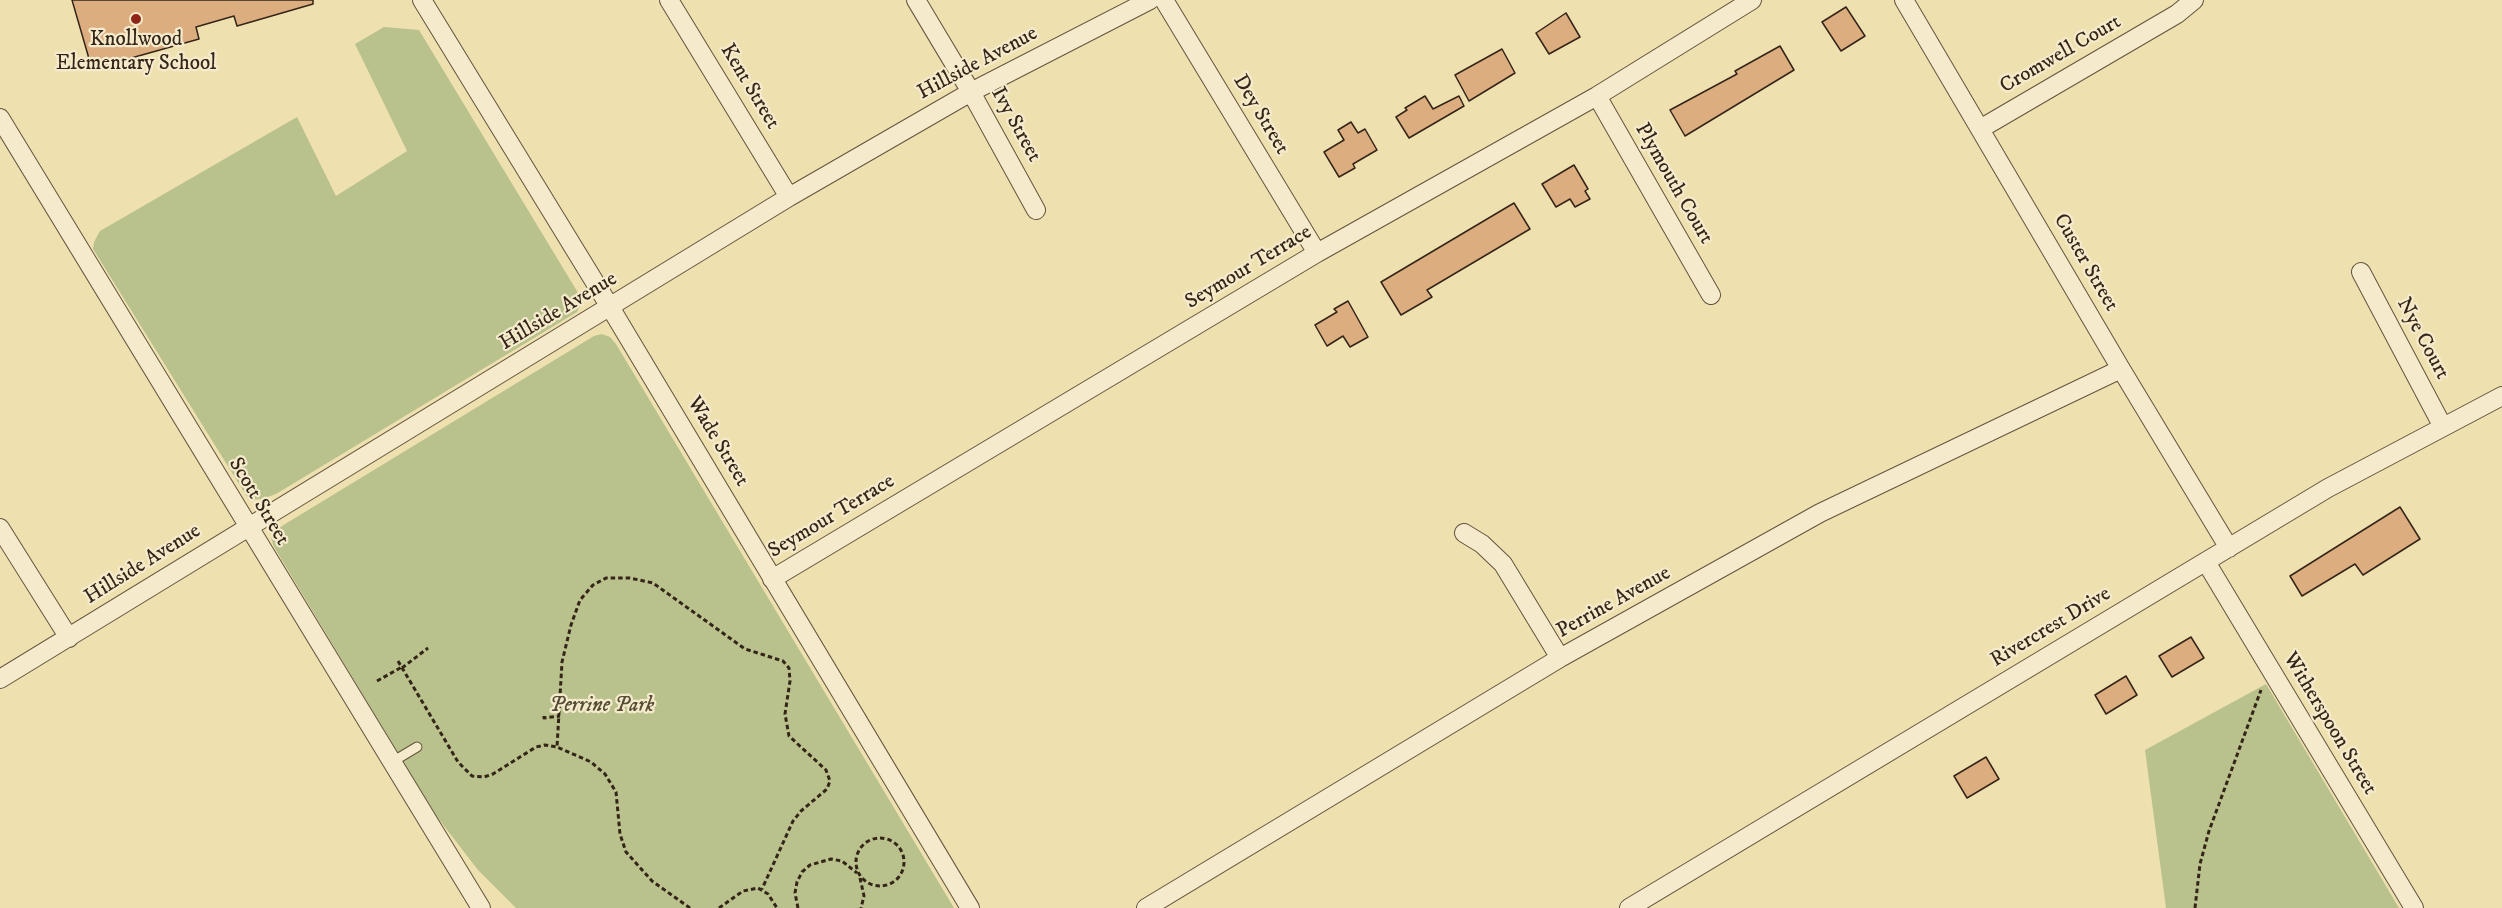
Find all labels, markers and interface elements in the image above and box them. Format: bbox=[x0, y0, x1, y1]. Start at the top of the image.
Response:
street label: Cromwell Court bbox=[1996, 10, 2126, 100]
marker: Knollwood Elementary School bbox=[129, 12, 143, 26]
street label: Hillside Avenue bbox=[914, 22, 1042, 106]
place label: Knollwood Elementary School bbox=[56, 28, 216, 78]
street label: Kent Street bbox=[714, 40, 784, 134]
street label: Dey Street bbox=[1226, 71, 1294, 159]
street label: Ivy Street bbox=[984, 83, 1046, 167]
street label: Plymouth Court bbox=[1628, 119, 1718, 249]
street label: Custer Street bbox=[2047, 210, 2123, 316]
street label: Seymour Terrace bbox=[1181, 220, 1317, 316]
street label: Hillside Avenue bbox=[496, 267, 622, 357]
street label: Nye Court bbox=[2390, 294, 2454, 384]
street label: Wade Street bbox=[680, 393, 754, 491]
street label: Scott Street bbox=[222, 454, 294, 550]
street label: Seymour Terrace bbox=[764, 469, 900, 565]
street label: Hillside Avenue bbox=[80, 519, 206, 611]
street label: Perrine Avenue bbox=[1553, 561, 1675, 645]
street label: Rivercrest Drive bbox=[1986, 582, 2116, 674]
street label: Witherspoon Street bbox=[2277, 648, 2381, 800]
park label: Perrine Park bbox=[550, 694, 654, 720]

